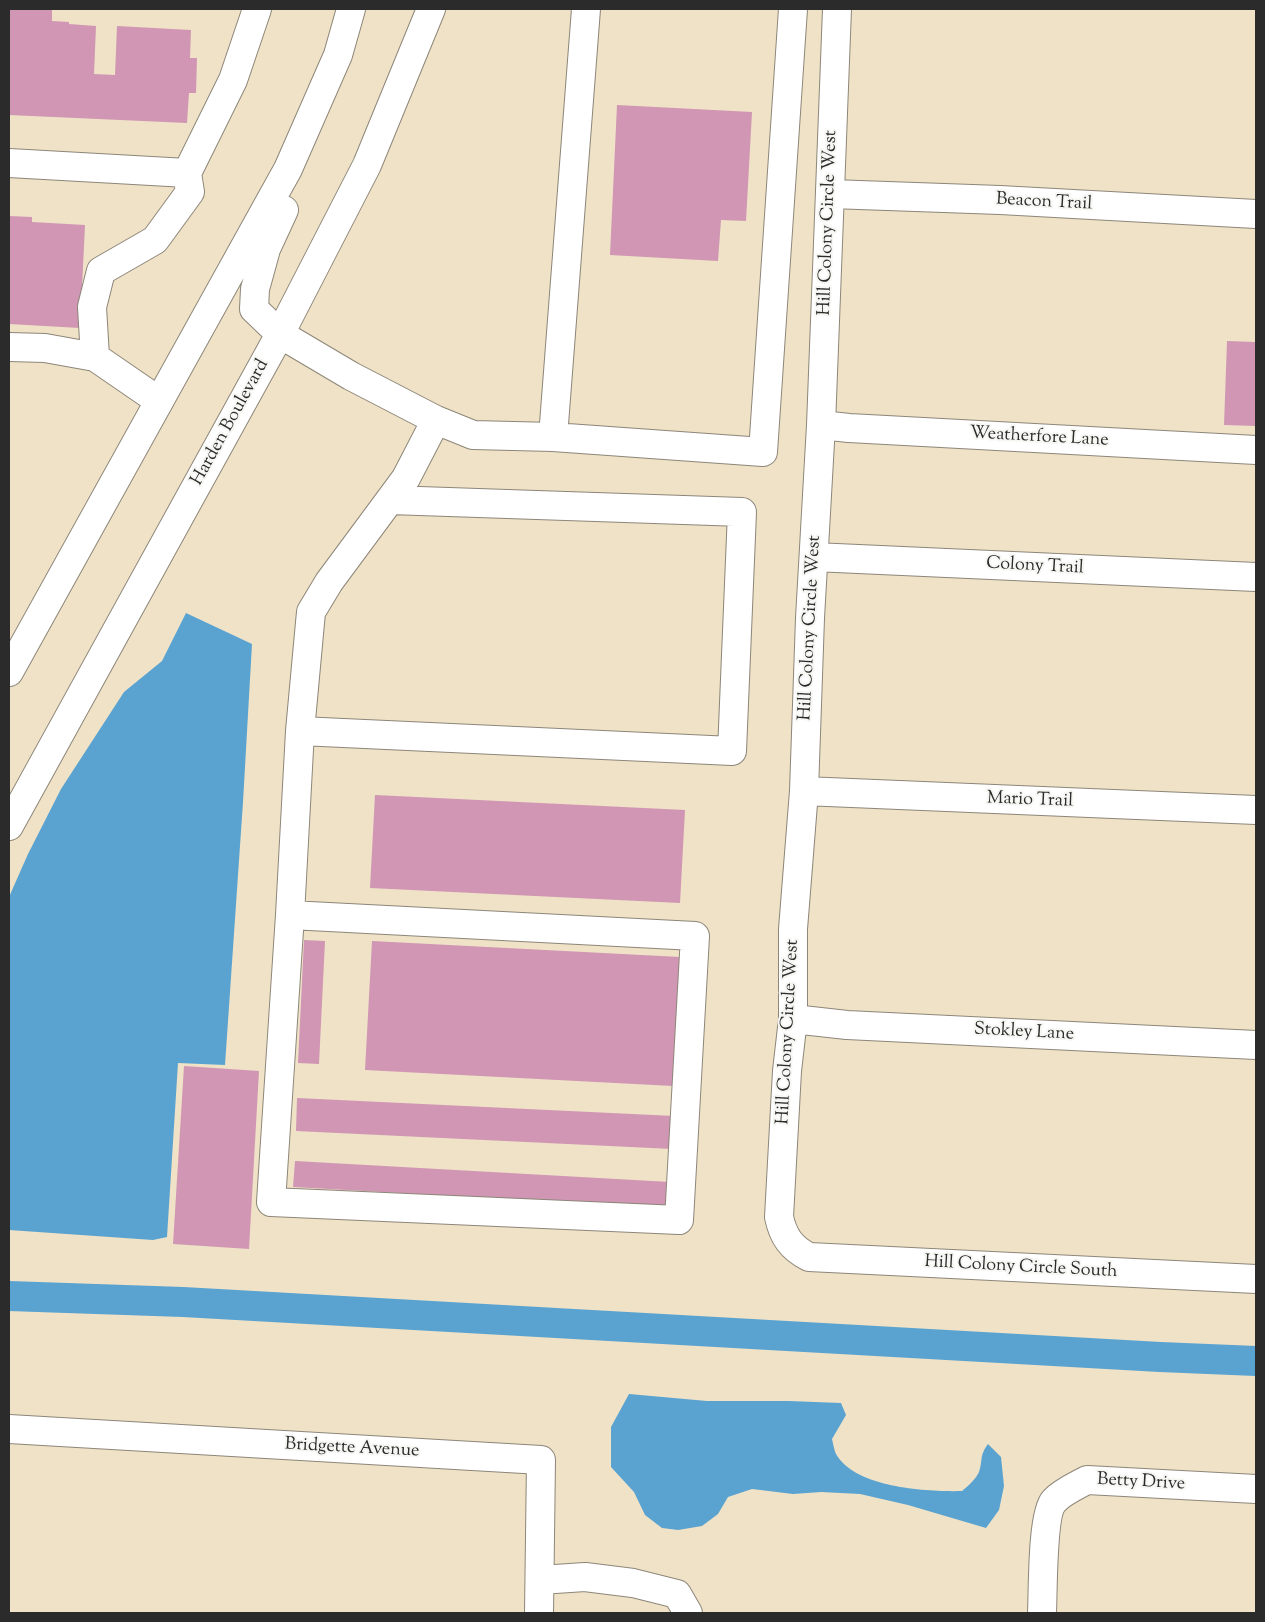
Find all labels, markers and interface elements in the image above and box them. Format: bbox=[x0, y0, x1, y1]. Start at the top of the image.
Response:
street label: Hill Colony Circle West bbox=[815, 130, 843, 316]
street label: Beacon Trail bbox=[995, 190, 1093, 216]
street label: Harden Boulevard bbox=[187, 356, 275, 490]
street label: Weatherfore Lane bbox=[969, 424, 1109, 452]
street label: Hill Colony Circle West bbox=[795, 535, 827, 721]
street label: Colony Trail bbox=[986, 554, 1084, 580]
street label: Mario Trail bbox=[987, 789, 1073, 813]
street label: Hill Colony Circle West bbox=[773, 939, 805, 1125]
street label: Stokley Lane bbox=[973, 1020, 1075, 1046]
street label: Hill Colony Circle South bbox=[924, 1252, 1118, 1284]
street label: Bridgette Avenue bbox=[284, 1435, 420, 1463]
street label: Betty Drive bbox=[1096, 1470, 1186, 1496]

